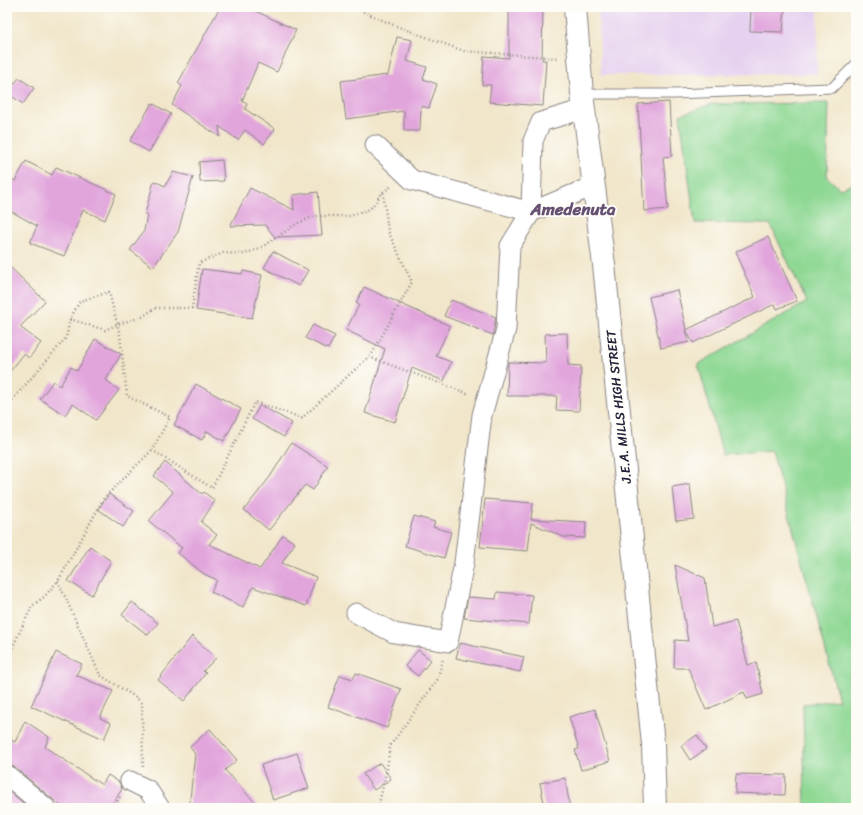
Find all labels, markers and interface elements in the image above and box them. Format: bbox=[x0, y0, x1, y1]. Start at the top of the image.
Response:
district label: Amedenuta bbox=[530, 194, 616, 224]
street label: J.E.A. MILLS HIGH STREET bbox=[599, 328, 638, 486]

